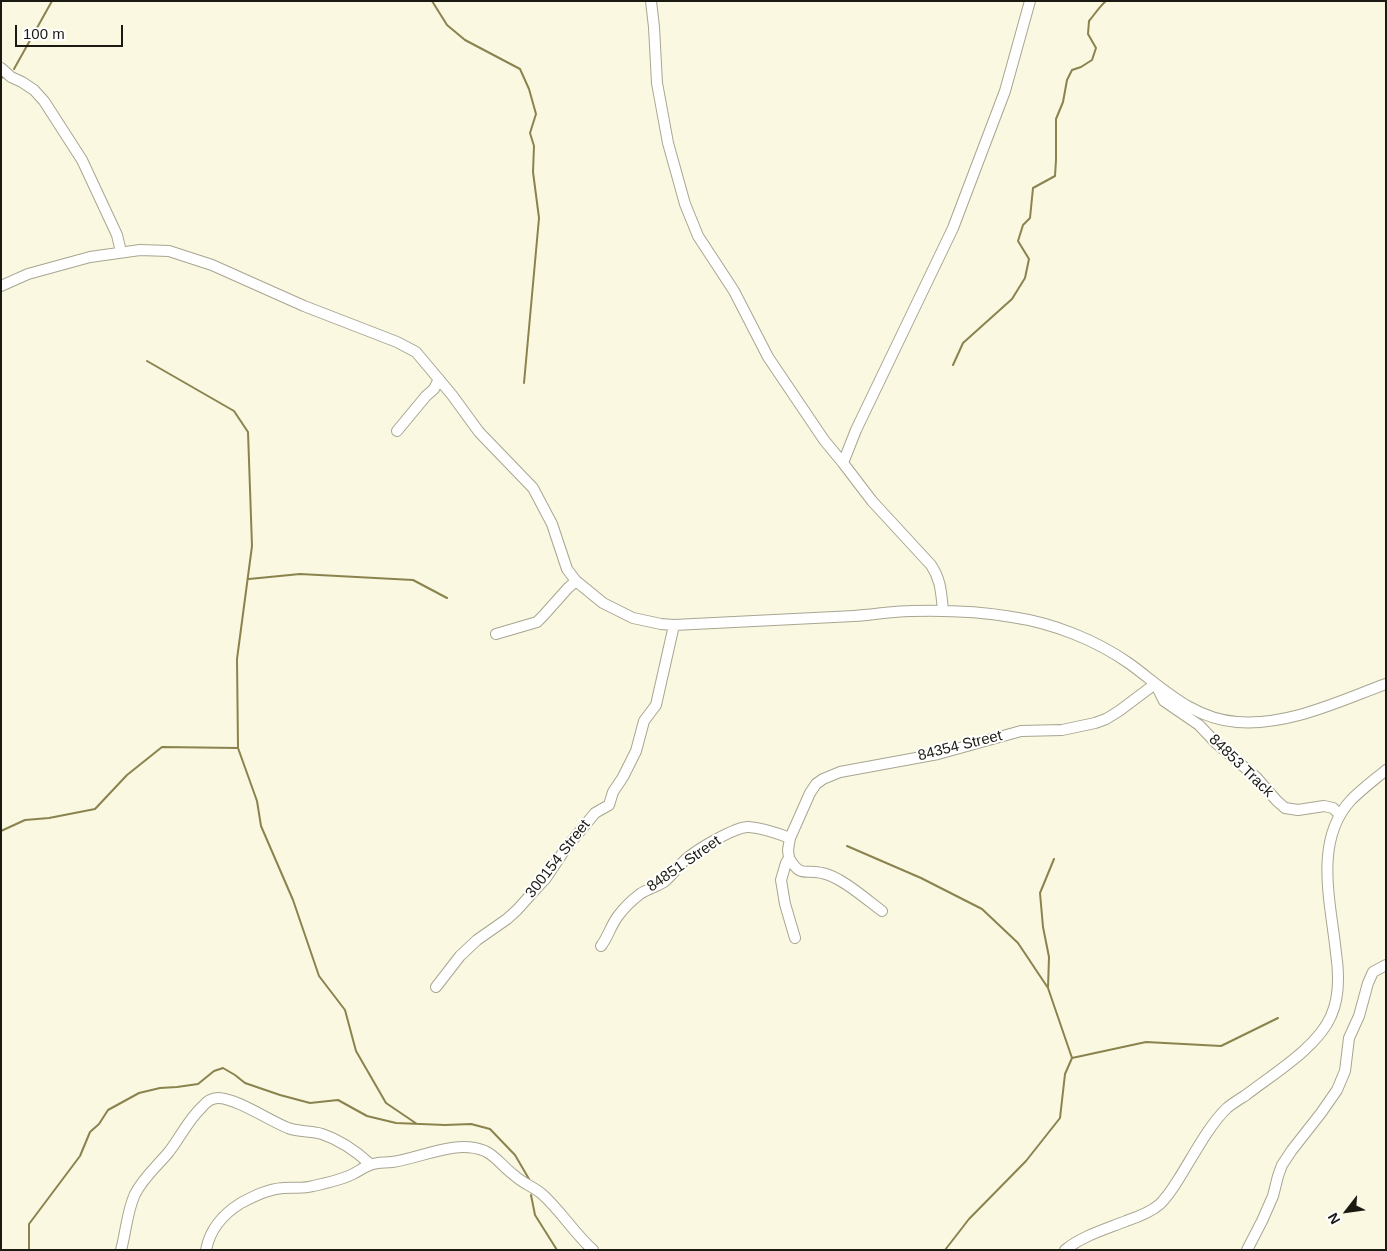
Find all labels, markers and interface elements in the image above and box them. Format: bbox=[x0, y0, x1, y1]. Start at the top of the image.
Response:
scale bar bbox=[18, 15, 125, 47]
text: 100 m bbox=[23, 25, 65, 42]
street label: 84354 Street bbox=[916, 727, 1004, 765]
street label: 84853 Track bbox=[1205, 731, 1277, 801]
street label: 300154 Street bbox=[522, 816, 594, 902]
street label: 84851 Street bbox=[644, 832, 724, 896]
north arrow bbox=[1322, 1186, 1372, 1236]
text: N bbox=[1325, 1210, 1343, 1227]

